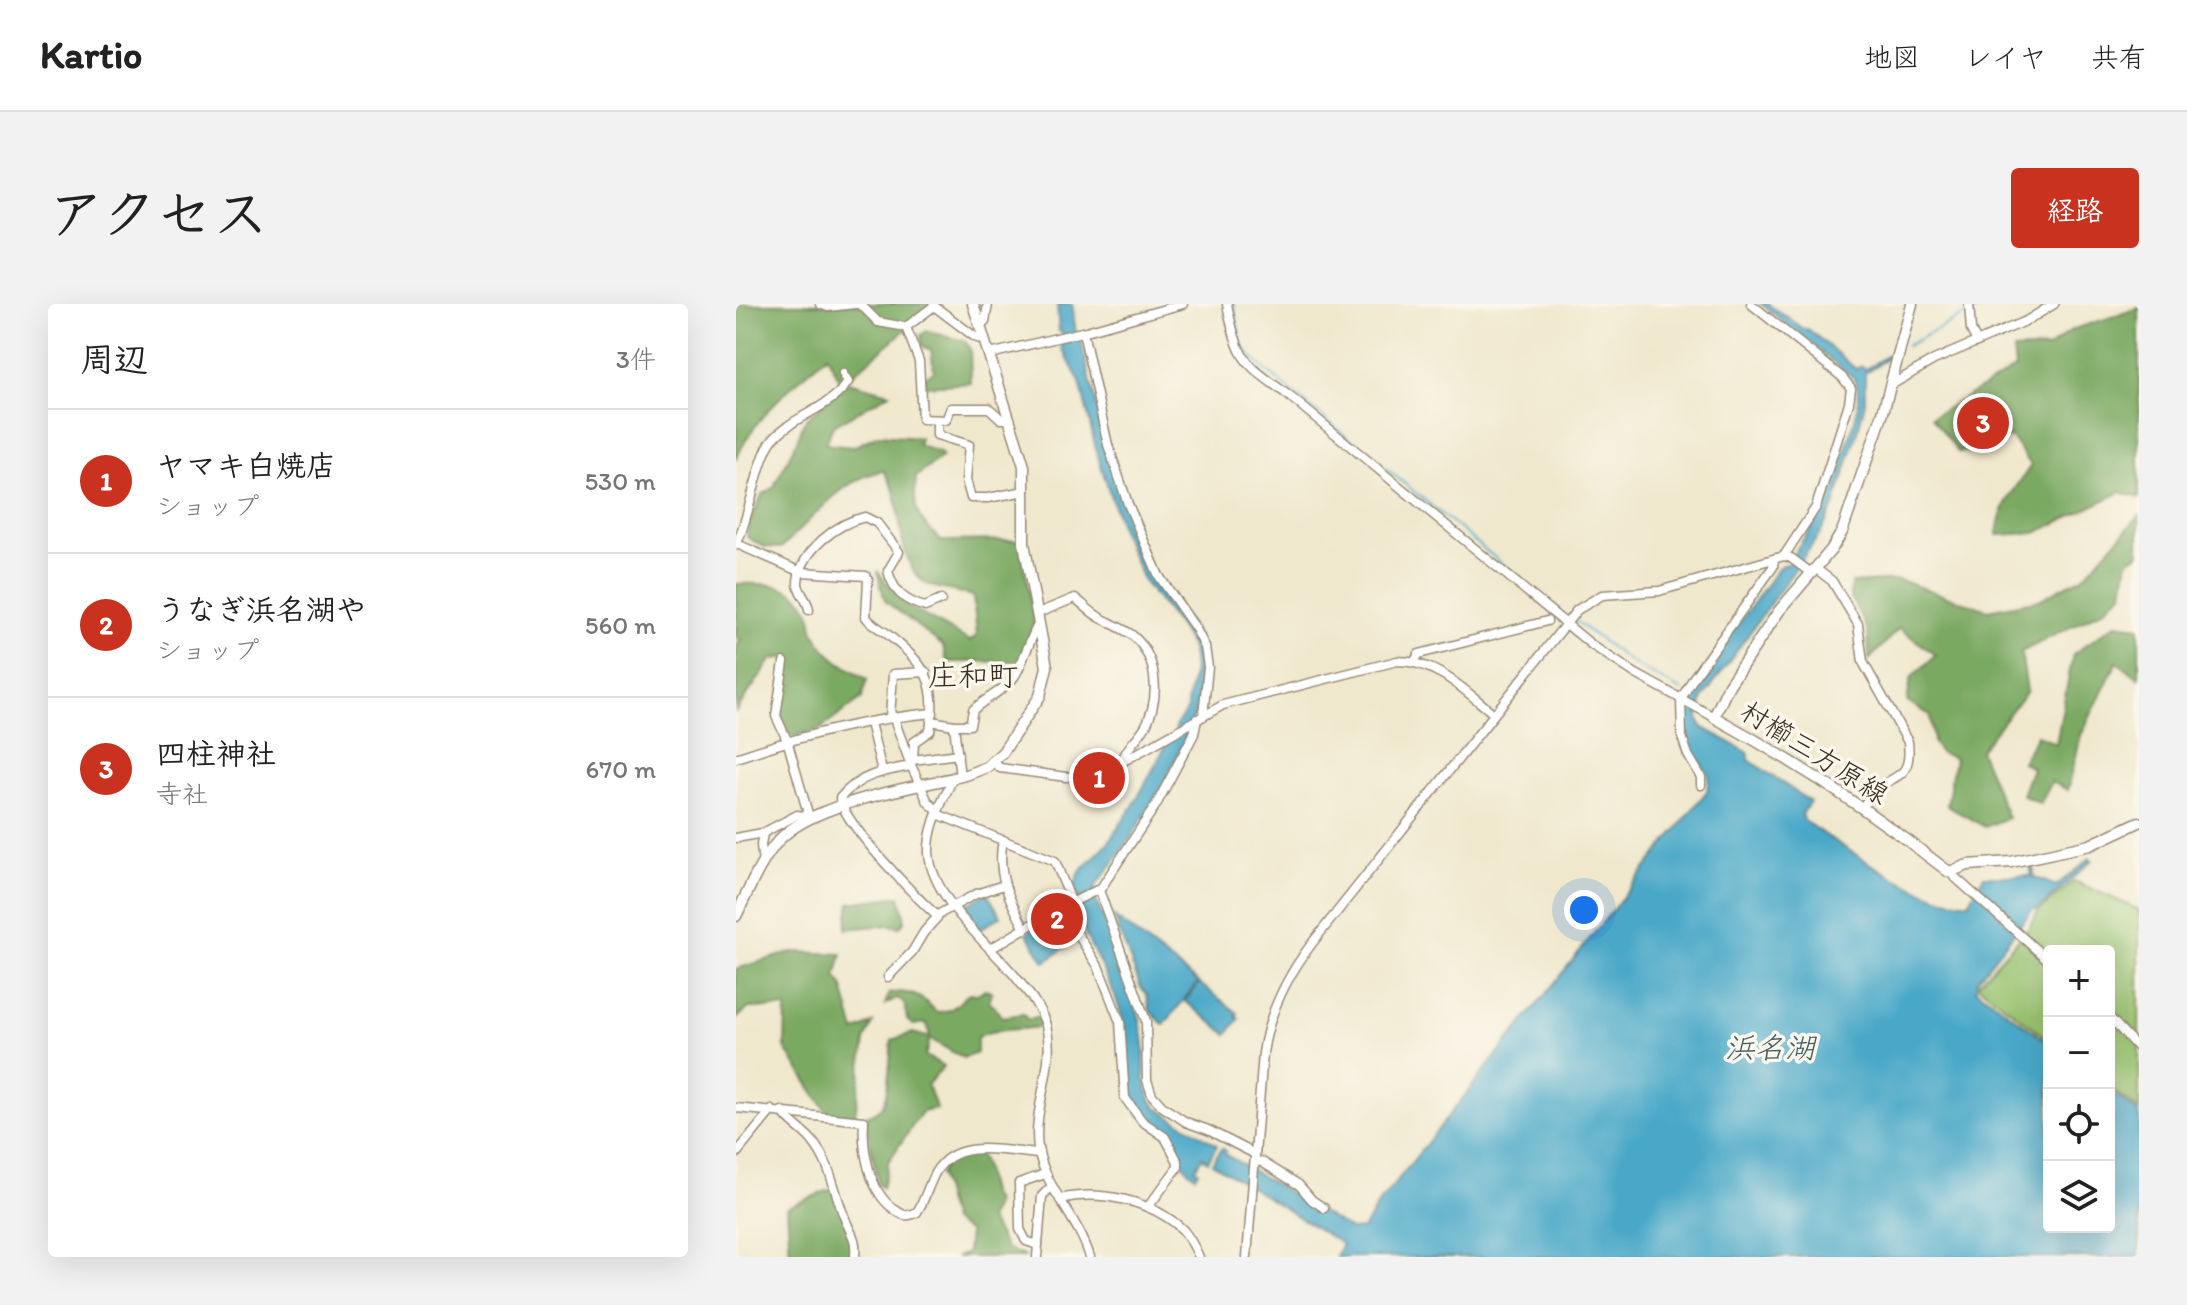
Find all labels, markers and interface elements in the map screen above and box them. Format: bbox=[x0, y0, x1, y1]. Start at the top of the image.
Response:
text: Kartio bbox=[40, 32, 142, 78]
text: 地図 bbox=[1864, 40, 1920, 74]
text: レイヤ bbox=[1964, 40, 2047, 74]
text: 共有 bbox=[2091, 40, 2147, 74]
button: 経路 bbox=[2011, 168, 2139, 248]
text: アクセス bbox=[48, 180, 269, 247]
text: 周辺 bbox=[80, 339, 148, 380]
text: 3件 bbox=[616, 343, 656, 375]
pin: 3 bbox=[1957, 393, 2009, 453]
text: ヤマキ白焼店 bbox=[156, 447, 336, 484]
text: 1 bbox=[100, 465, 112, 497]
text: 530 m bbox=[584, 465, 656, 497]
text: ショップ bbox=[156, 490, 259, 522]
text: うなぎ浜名湖や bbox=[156, 591, 366, 628]
text: 2 bbox=[99, 609, 113, 641]
text: 560 m bbox=[585, 609, 656, 641]
text: ショップ bbox=[156, 634, 259, 666]
district label: 庄和町 bbox=[928, 657, 1018, 694]
street label: 村櫛三方原線 bbox=[1735, 693, 1895, 811]
text: 四柱神社 bbox=[156, 735, 276, 772]
pin: 1 bbox=[1073, 748, 1125, 808]
text: 3 bbox=[99, 753, 113, 785]
text: 670 m bbox=[586, 753, 656, 785]
text: 寺社 bbox=[156, 778, 208, 810]
pin: 2 bbox=[1031, 889, 1083, 949]
your location bbox=[1564, 890, 1604, 930]
map controls bbox=[2043, 945, 2115, 1233]
button: + bbox=[2043, 945, 2115, 1017]
button: − bbox=[2043, 1017, 2115, 1089]
water label: 浜名湖 bbox=[1725, 1029, 1818, 1066]
button: locate bbox=[2043, 1089, 2115, 1161]
button: layers bbox=[2043, 1161, 2115, 1233]

